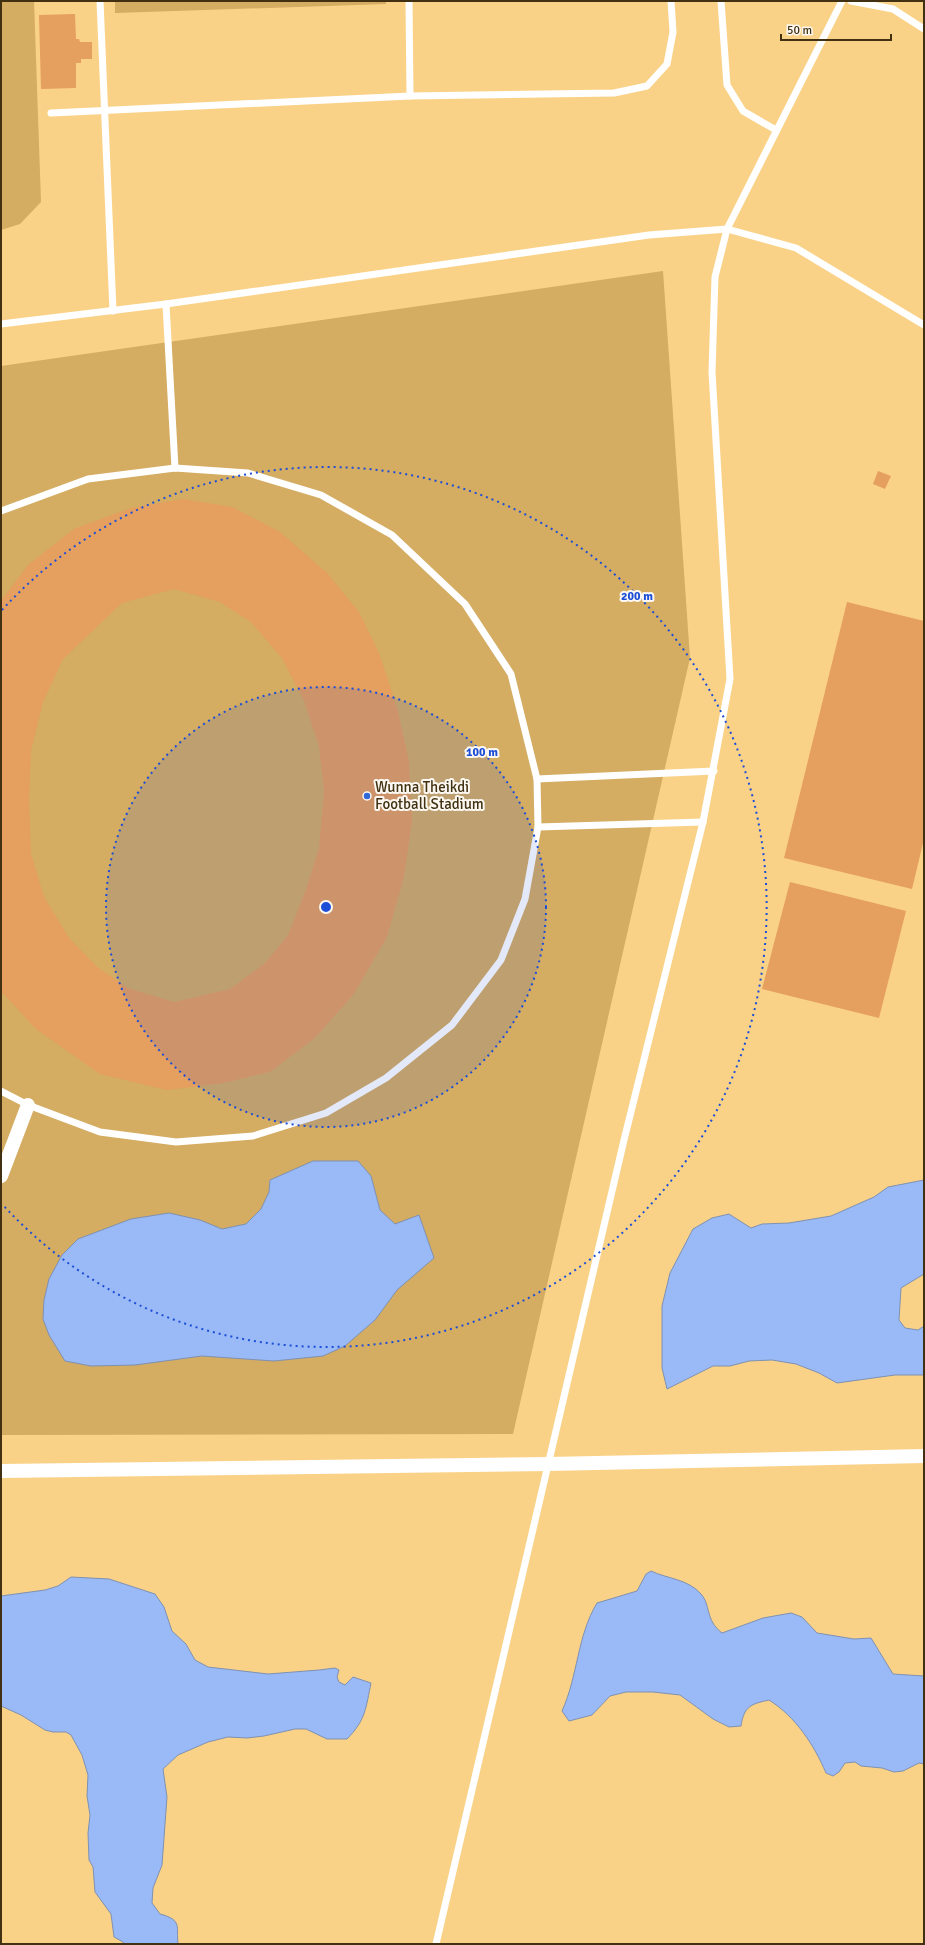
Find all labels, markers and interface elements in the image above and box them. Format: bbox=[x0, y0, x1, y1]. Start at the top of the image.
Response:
scale bar bbox=[781, 16, 891, 42]
text: 50 m bbox=[787, 23, 812, 38]
text: 200 m bbox=[621, 589, 653, 604]
text: 100 m bbox=[466, 745, 498, 760]
place label: Wunna Theikdi Football Stadium bbox=[375, 778, 484, 813]
marker: Wunna Theikdi Football Stadium bbox=[362, 791, 372, 801]
centre of rings bbox=[319, 900, 333, 914]

